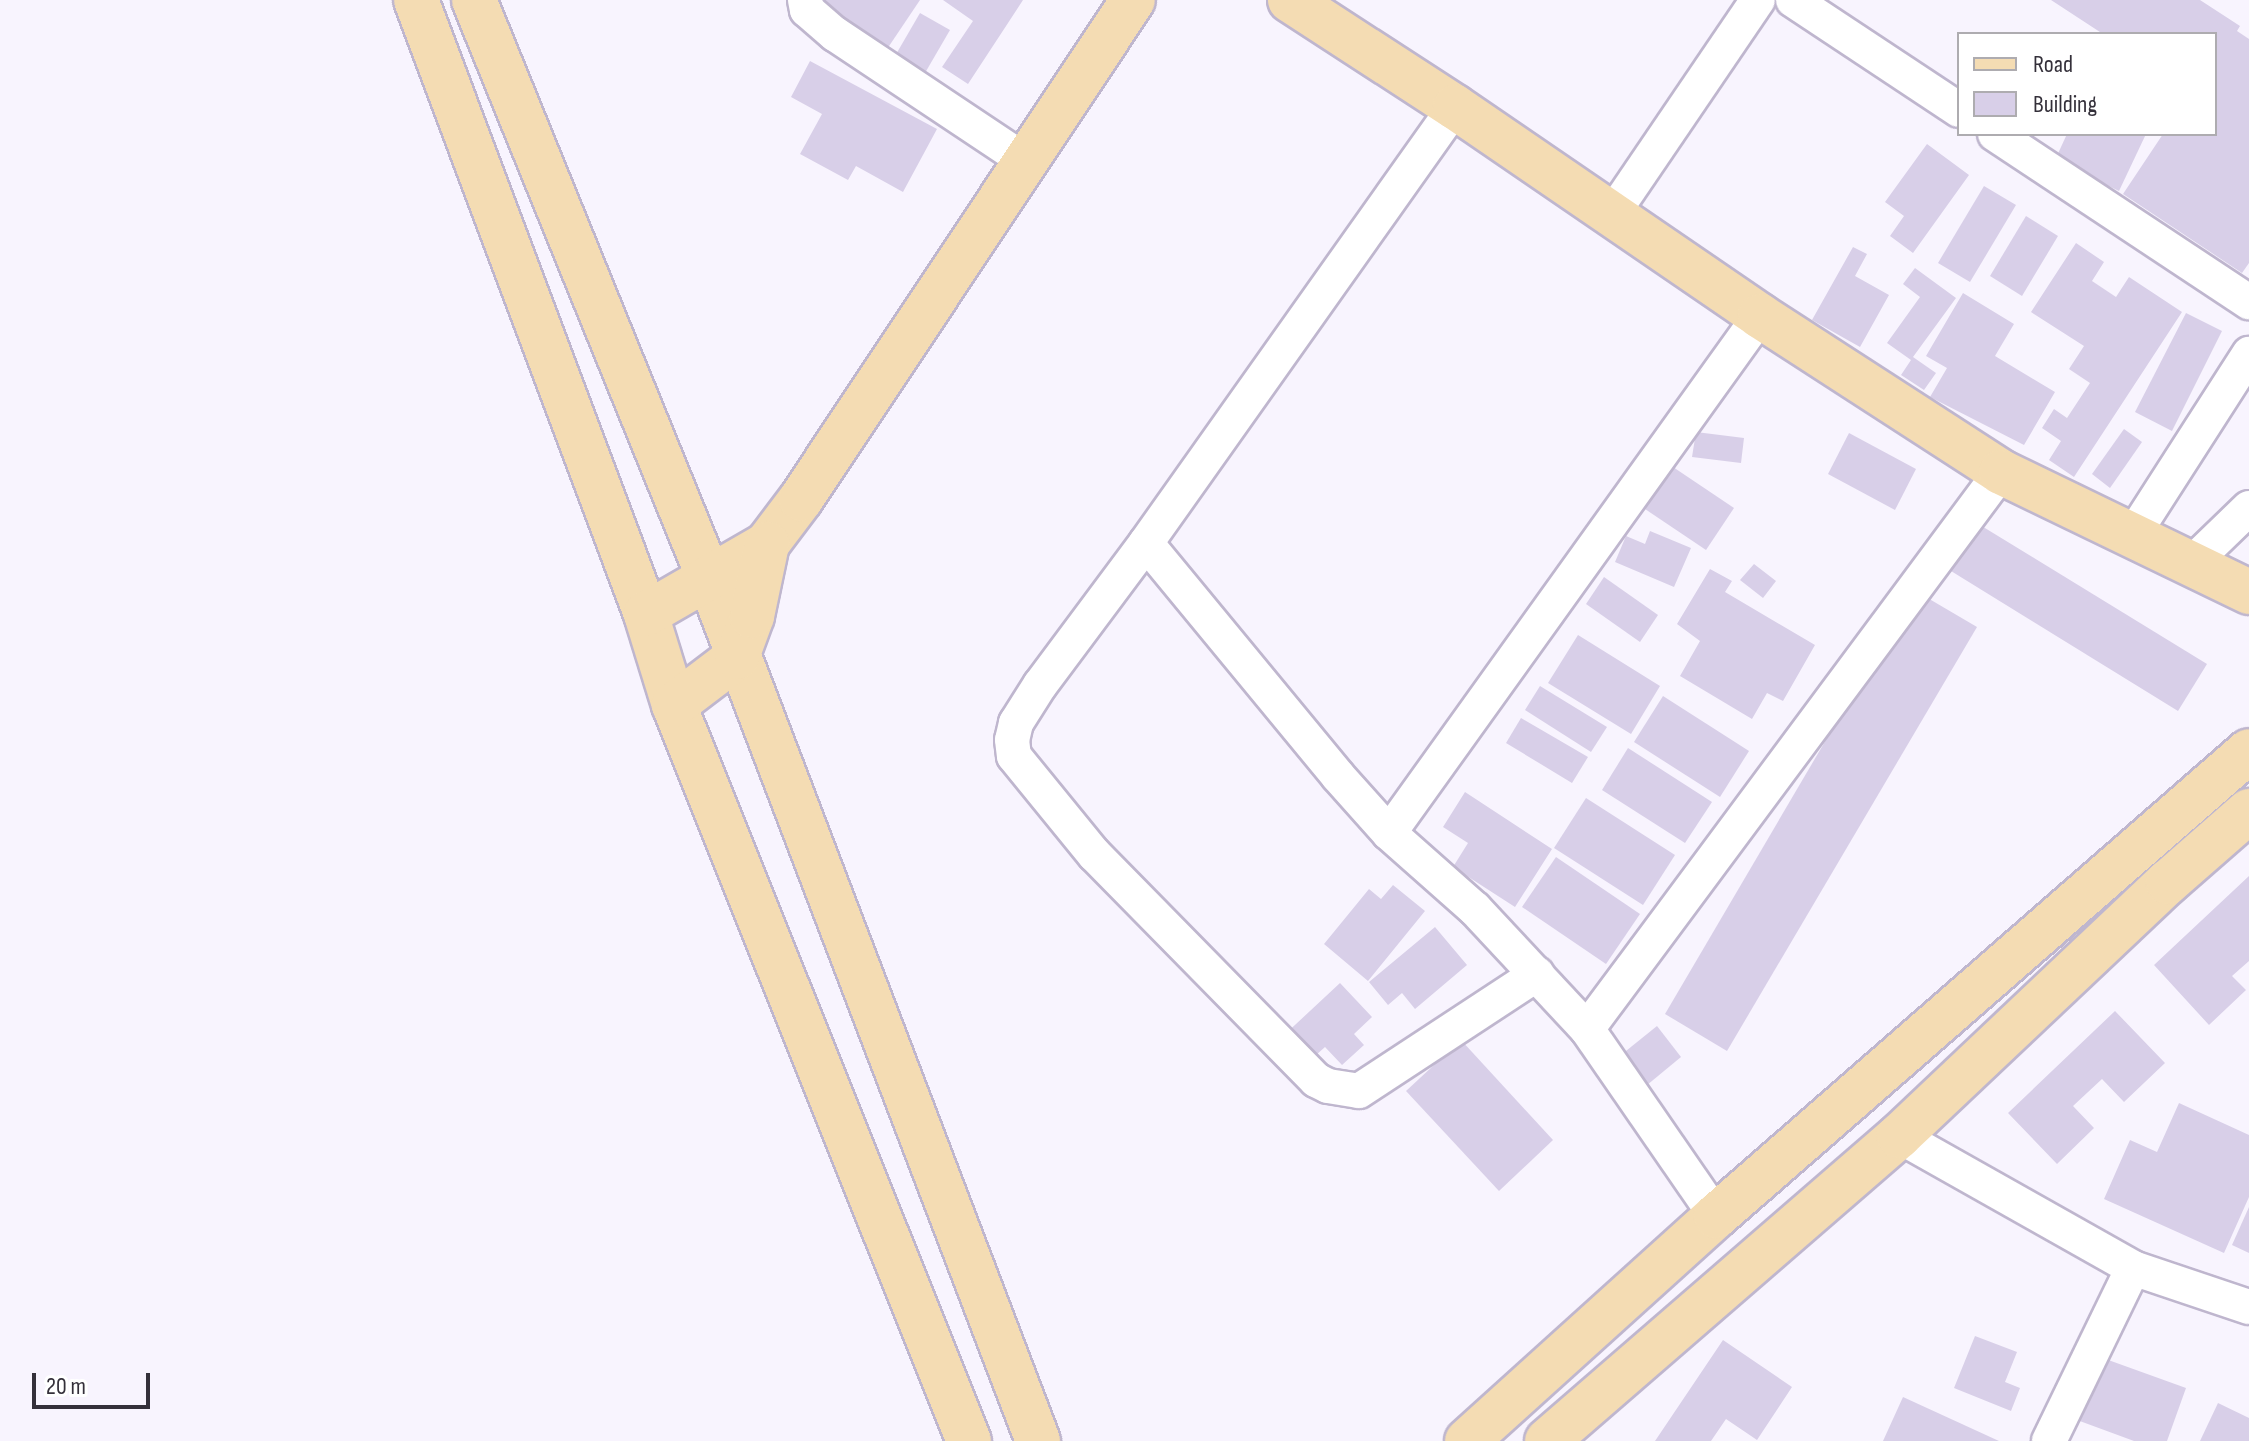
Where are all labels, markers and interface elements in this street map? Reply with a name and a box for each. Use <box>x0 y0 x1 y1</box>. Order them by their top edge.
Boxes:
legend <box>1957 32 2217 136</box>
text: Road <box>2033 50 2073 79</box>
text: Building <box>2033 90 2097 119</box>
scale bar <box>36 1357 154 1407</box>
text: 20 m <box>46 1372 86 1401</box>

